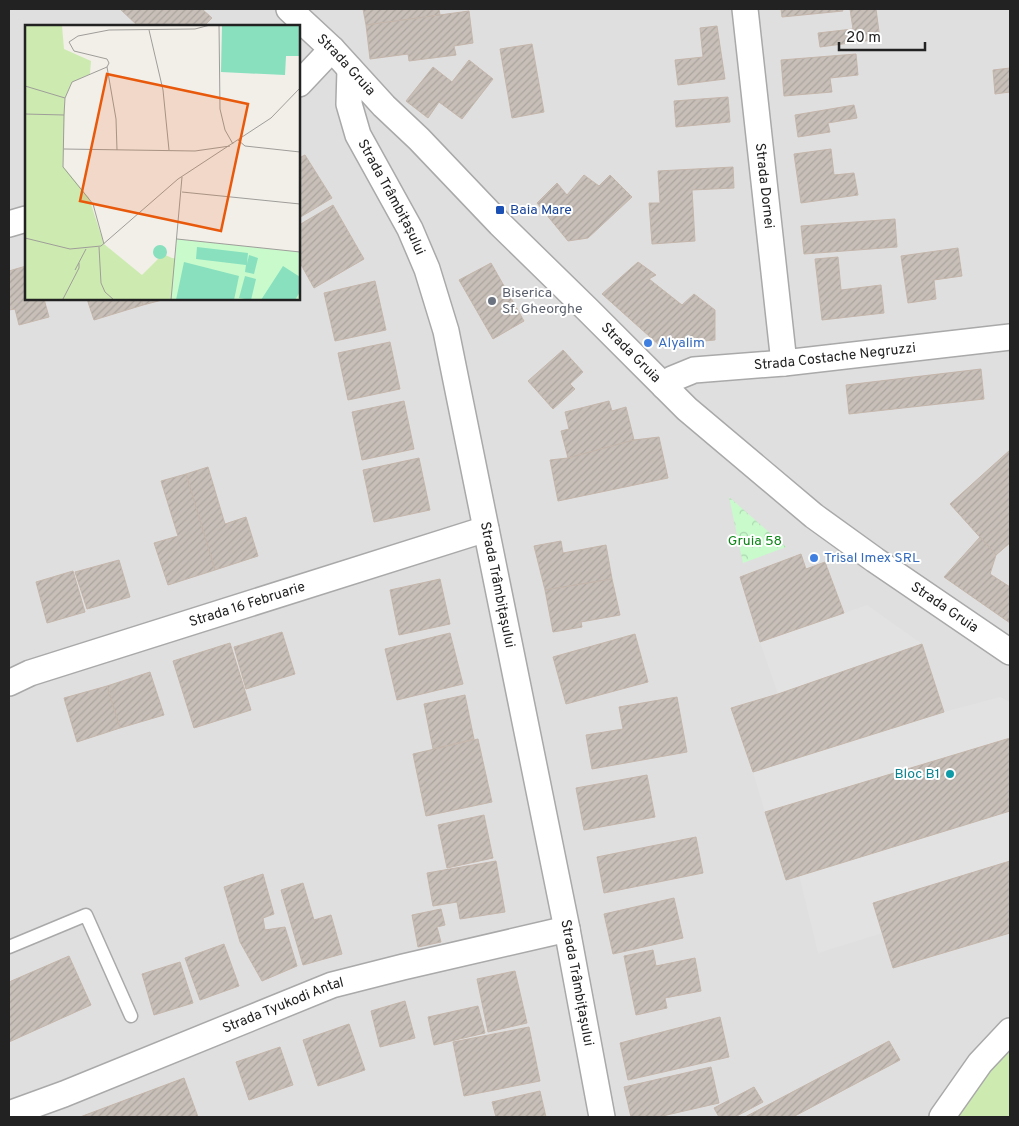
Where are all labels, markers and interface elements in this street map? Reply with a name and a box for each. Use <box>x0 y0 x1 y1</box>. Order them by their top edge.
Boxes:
scale bar <box>839 20 925 52</box>
inset map <box>25 25 300 300</box>
text: 20 m <box>846 29 881 48</box>
street label: Strada Gruia <box>313 31 379 99</box>
street label: Strada Trâmbițașului <box>354 137 429 258</box>
street label: Strada Dornei <box>751 142 778 230</box>
place label: Baia Mare <box>510 202 572 219</box>
marker: Baia Mare <box>494 204 506 216</box>
place label: Biserica Sf. Gheorghe <box>502 285 583 318</box>
marker: Biserica Sf. Gheorghe <box>486 295 498 307</box>
street label: Strada Gruia <box>597 319 664 386</box>
place label: Alyalim <box>658 335 705 352</box>
marker: Alyalim <box>642 337 654 349</box>
street label: Strada Costache Negruzzi <box>753 339 917 374</box>
street label: Strada Trâmbițașului <box>476 520 518 649</box>
park label: Gruia 58 <box>728 533 782 550</box>
place label: Trisal Imex SRL <box>824 550 920 567</box>
marker: Trisal Imex SRL <box>808 552 820 564</box>
street label: Strada 16 Februarie <box>187 578 307 631</box>
street label: Strada Gruia <box>908 578 982 636</box>
place label: Bloc B1 <box>894 766 940 783</box>
marker: Bloc B1 <box>944 768 956 780</box>
street label: Strada Trâmbițașului <box>557 918 597 1048</box>
street label: Strada Tyukodi Antal <box>220 974 346 1037</box>

